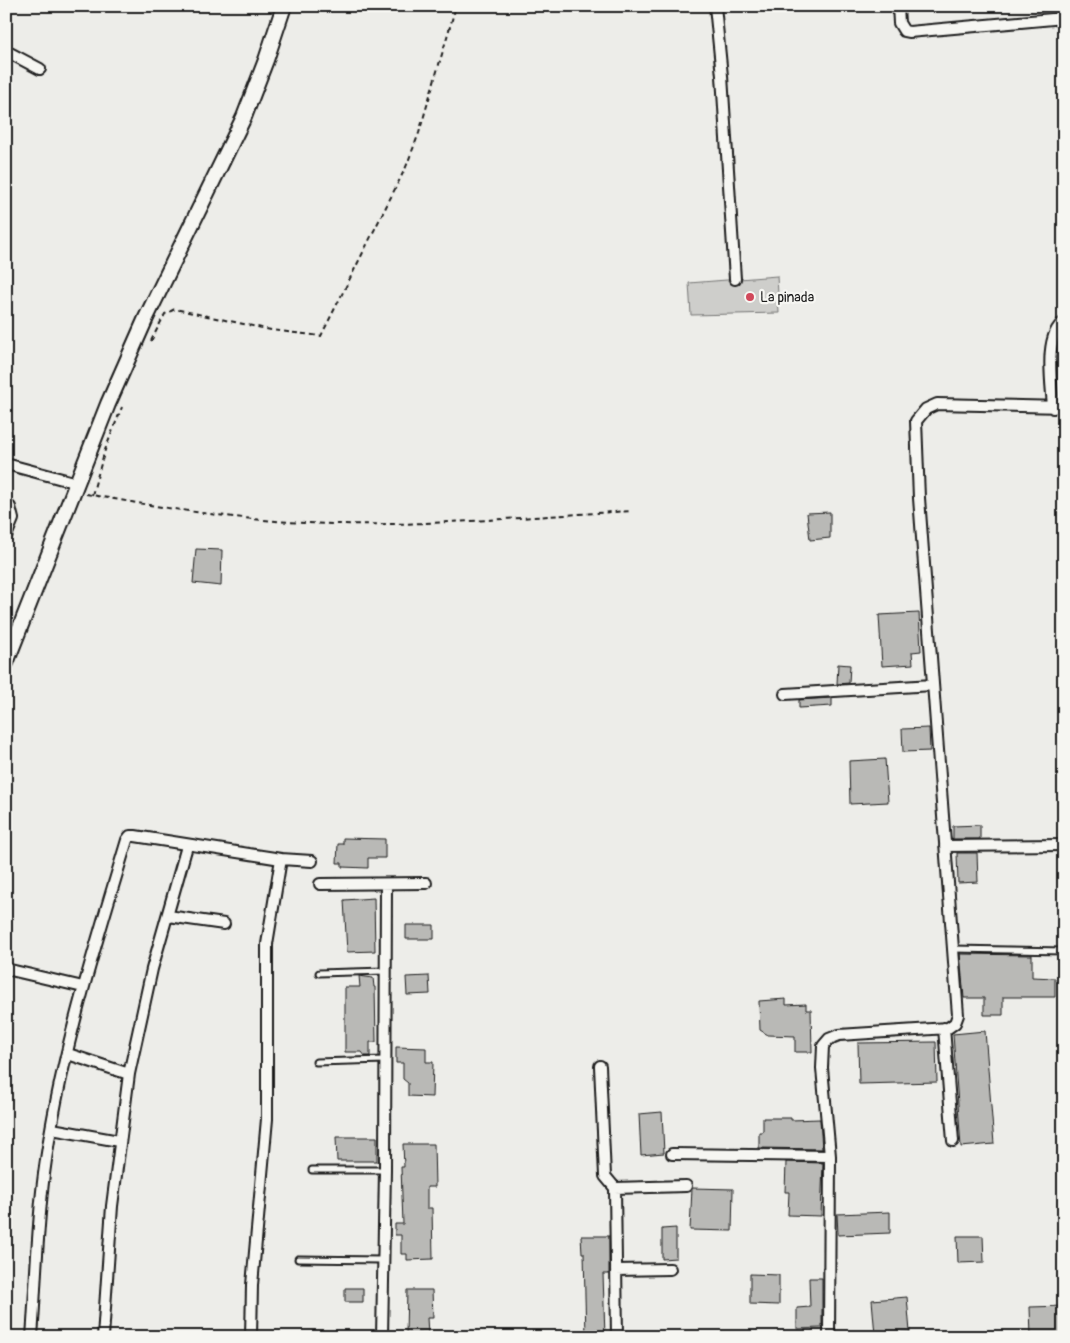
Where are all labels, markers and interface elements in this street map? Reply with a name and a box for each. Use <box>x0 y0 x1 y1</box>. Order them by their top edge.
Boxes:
place label: La pinada <box>760 289 814 306</box>
marker: La pinada <box>744 291 756 303</box>

